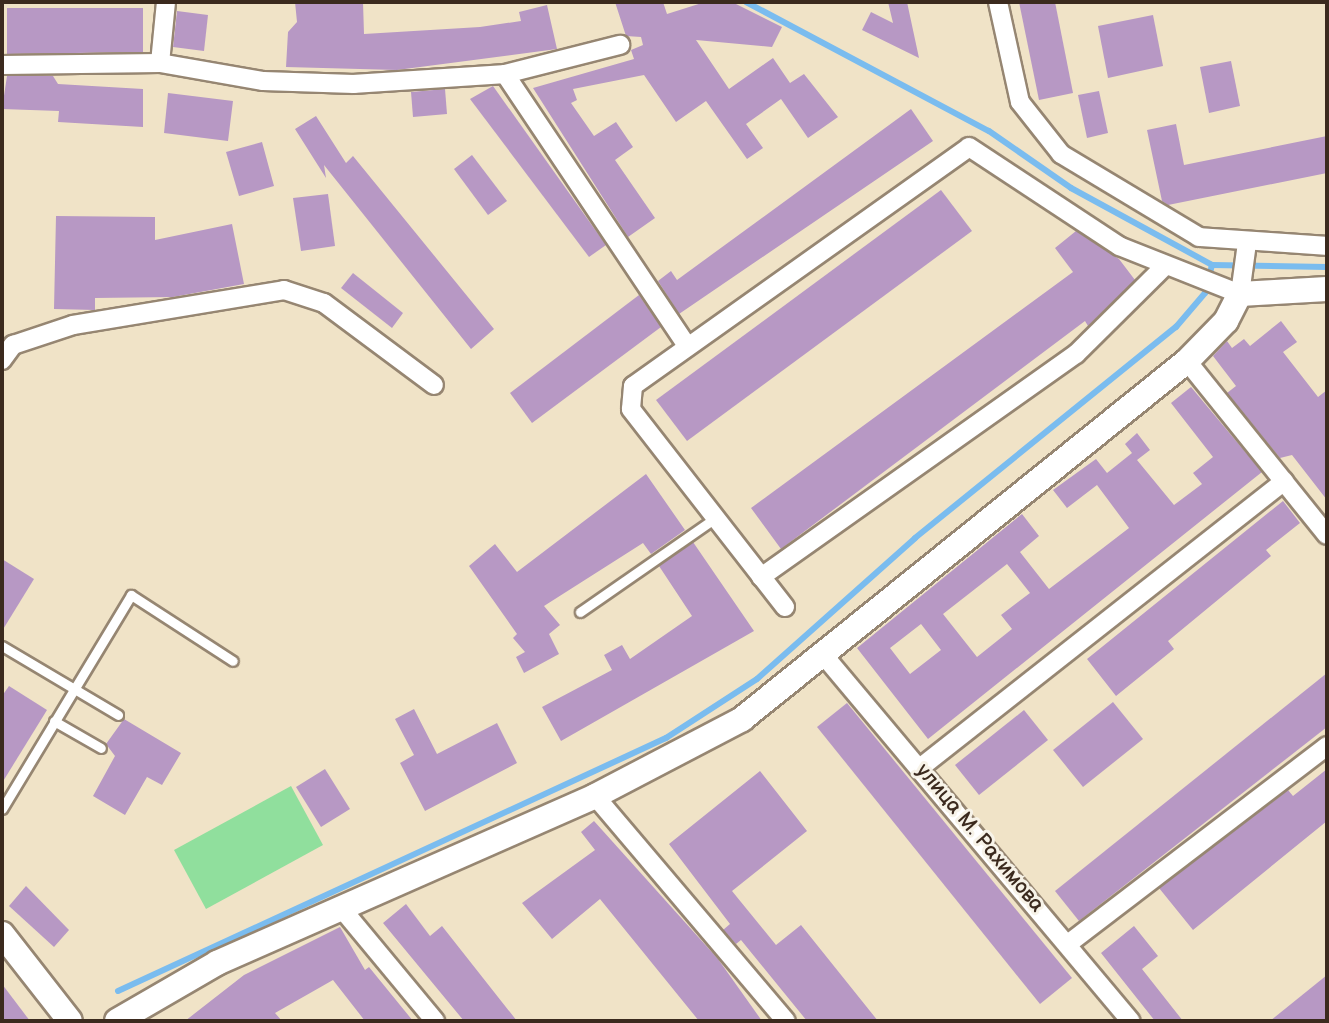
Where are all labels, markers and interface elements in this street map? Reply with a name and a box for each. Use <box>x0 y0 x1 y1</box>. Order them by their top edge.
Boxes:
street label: улица М. Рахимова <box>911 759 1049 917</box>

